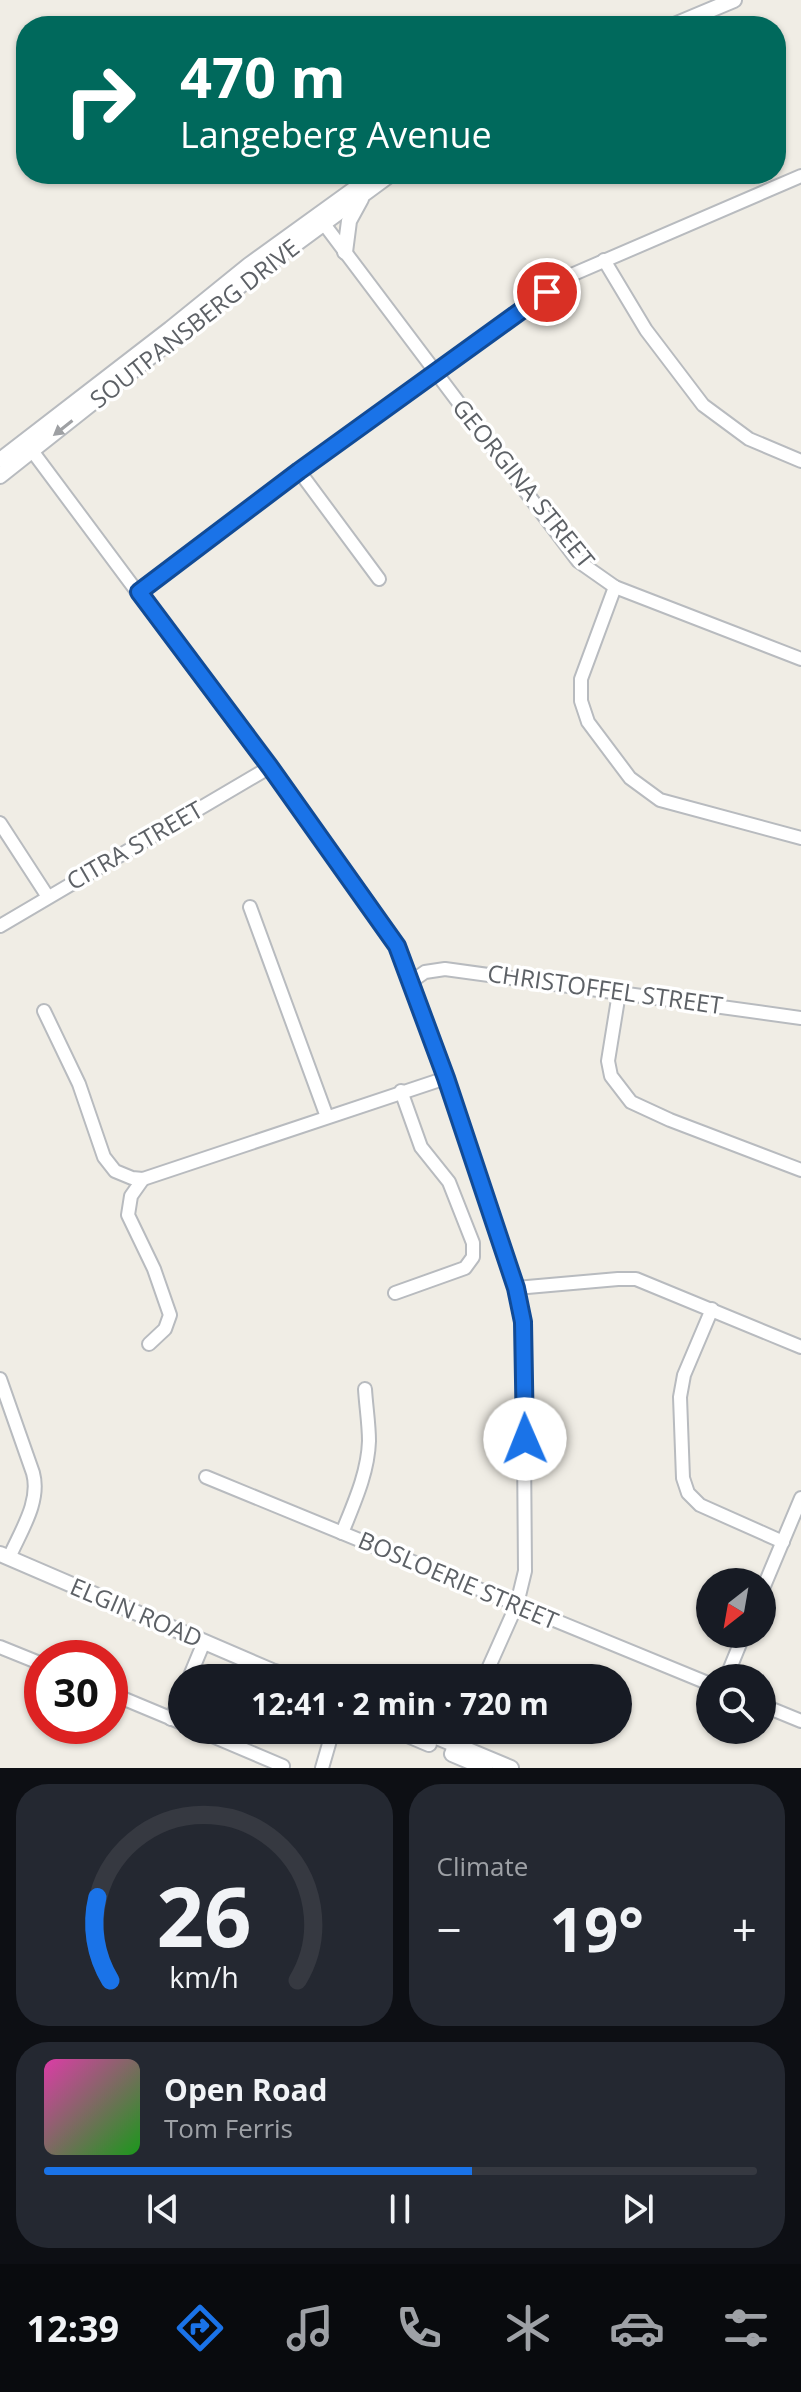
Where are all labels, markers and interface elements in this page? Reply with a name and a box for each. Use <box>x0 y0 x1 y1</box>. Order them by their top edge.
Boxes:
text: 470 m <box>180 38 346 114</box>
icon: right <box>48 48 152 152</box>
text: Langeberg Avenue <box>180 110 492 159</box>
street label: SOUTPANSBERG DRIVE <box>83 231 306 415</box>
pin <box>513 258 581 326</box>
icon: arrive <box>525 270 569 314</box>
street label: GEORGINA STREET <box>446 391 603 575</box>
one-way arrow <box>53 420 73 436</box>
street label: CITRA STREET <box>60 792 208 897</box>
street label: CHRISTOFFEL STREET <box>485 956 725 1021</box>
position arrow <box>483 1397 567 1481</box>
street label: BOSLOERIE STREET <box>354 1523 564 1637</box>
north arrow <box>696 1568 776 1648</box>
map controls <box>696 1568 776 1744</box>
street label: ELGIN ROAD <box>66 1569 208 1654</box>
speed limit sign: 30 <box>24 1640 128 1744</box>
button: search <box>696 1664 776 1744</box>
text: 12:41 · 2 min · 720 m <box>251 1683 549 1724</box>
text: Climate <box>437 1848 528 1884</box>
text: 26 <box>157 1858 252 1971</box>
text: 19° <box>550 1888 644 1970</box>
text: − <box>437 1899 462 1959</box>
text: + <box>732 1899 757 1959</box>
text: km/h <box>170 1957 239 1996</box>
text: Open Road <box>164 2069 328 2110</box>
text: Tom Ferris <box>164 2110 293 2146</box>
icon: previous <box>141 2187 185 2231</box>
icon: pause <box>378 2187 422 2231</box>
icon: next <box>616 2187 660 2231</box>
icon: directions <box>172 2300 228 2356</box>
icon: music <box>282 2300 338 2356</box>
icon: phone <box>391 2300 447 2356</box>
icon: climate <box>500 2300 556 2356</box>
icon: car <box>609 2300 665 2356</box>
icon: filters <box>718 2300 774 2356</box>
text: 12:39 <box>27 2304 119 2353</box>

